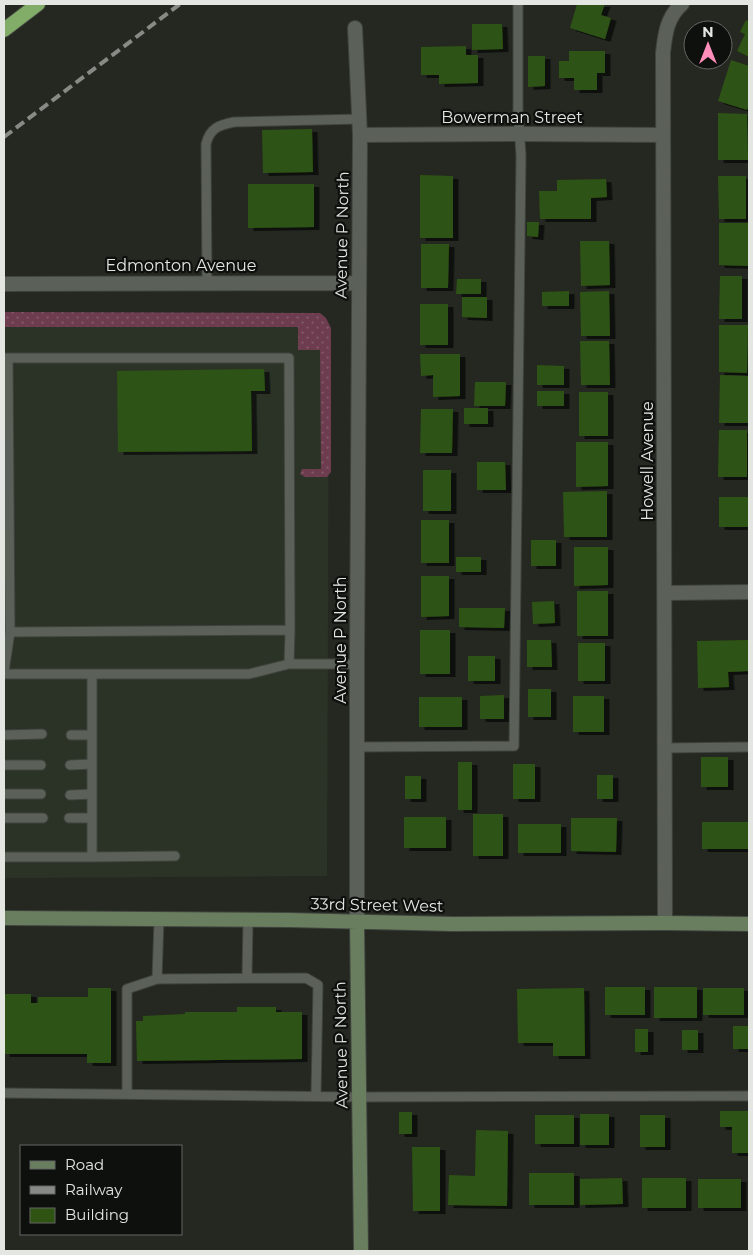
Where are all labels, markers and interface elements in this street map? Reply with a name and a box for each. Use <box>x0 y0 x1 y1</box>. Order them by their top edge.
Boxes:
north arrow <box>683 20 733 70</box>
text: N <box>702 23 714 41</box>
street label: Bowerman Street <box>441 108 583 127</box>
street label: Avenue P North <box>331 171 353 299</box>
street label: Edmonton Avenue <box>106 256 256 275</box>
street label: Howell Avenue <box>638 401 657 521</box>
street label: Avenue P North <box>331 576 350 704</box>
street label: 33rd Street West <box>311 894 444 916</box>
street label: Avenue P North <box>330 981 352 1109</box>
legend <box>20 1145 182 1235</box>
text: Road <box>65 1155 104 1174</box>
text: Railway <box>65 1180 123 1199</box>
text: Building <box>65 1205 129 1224</box>

